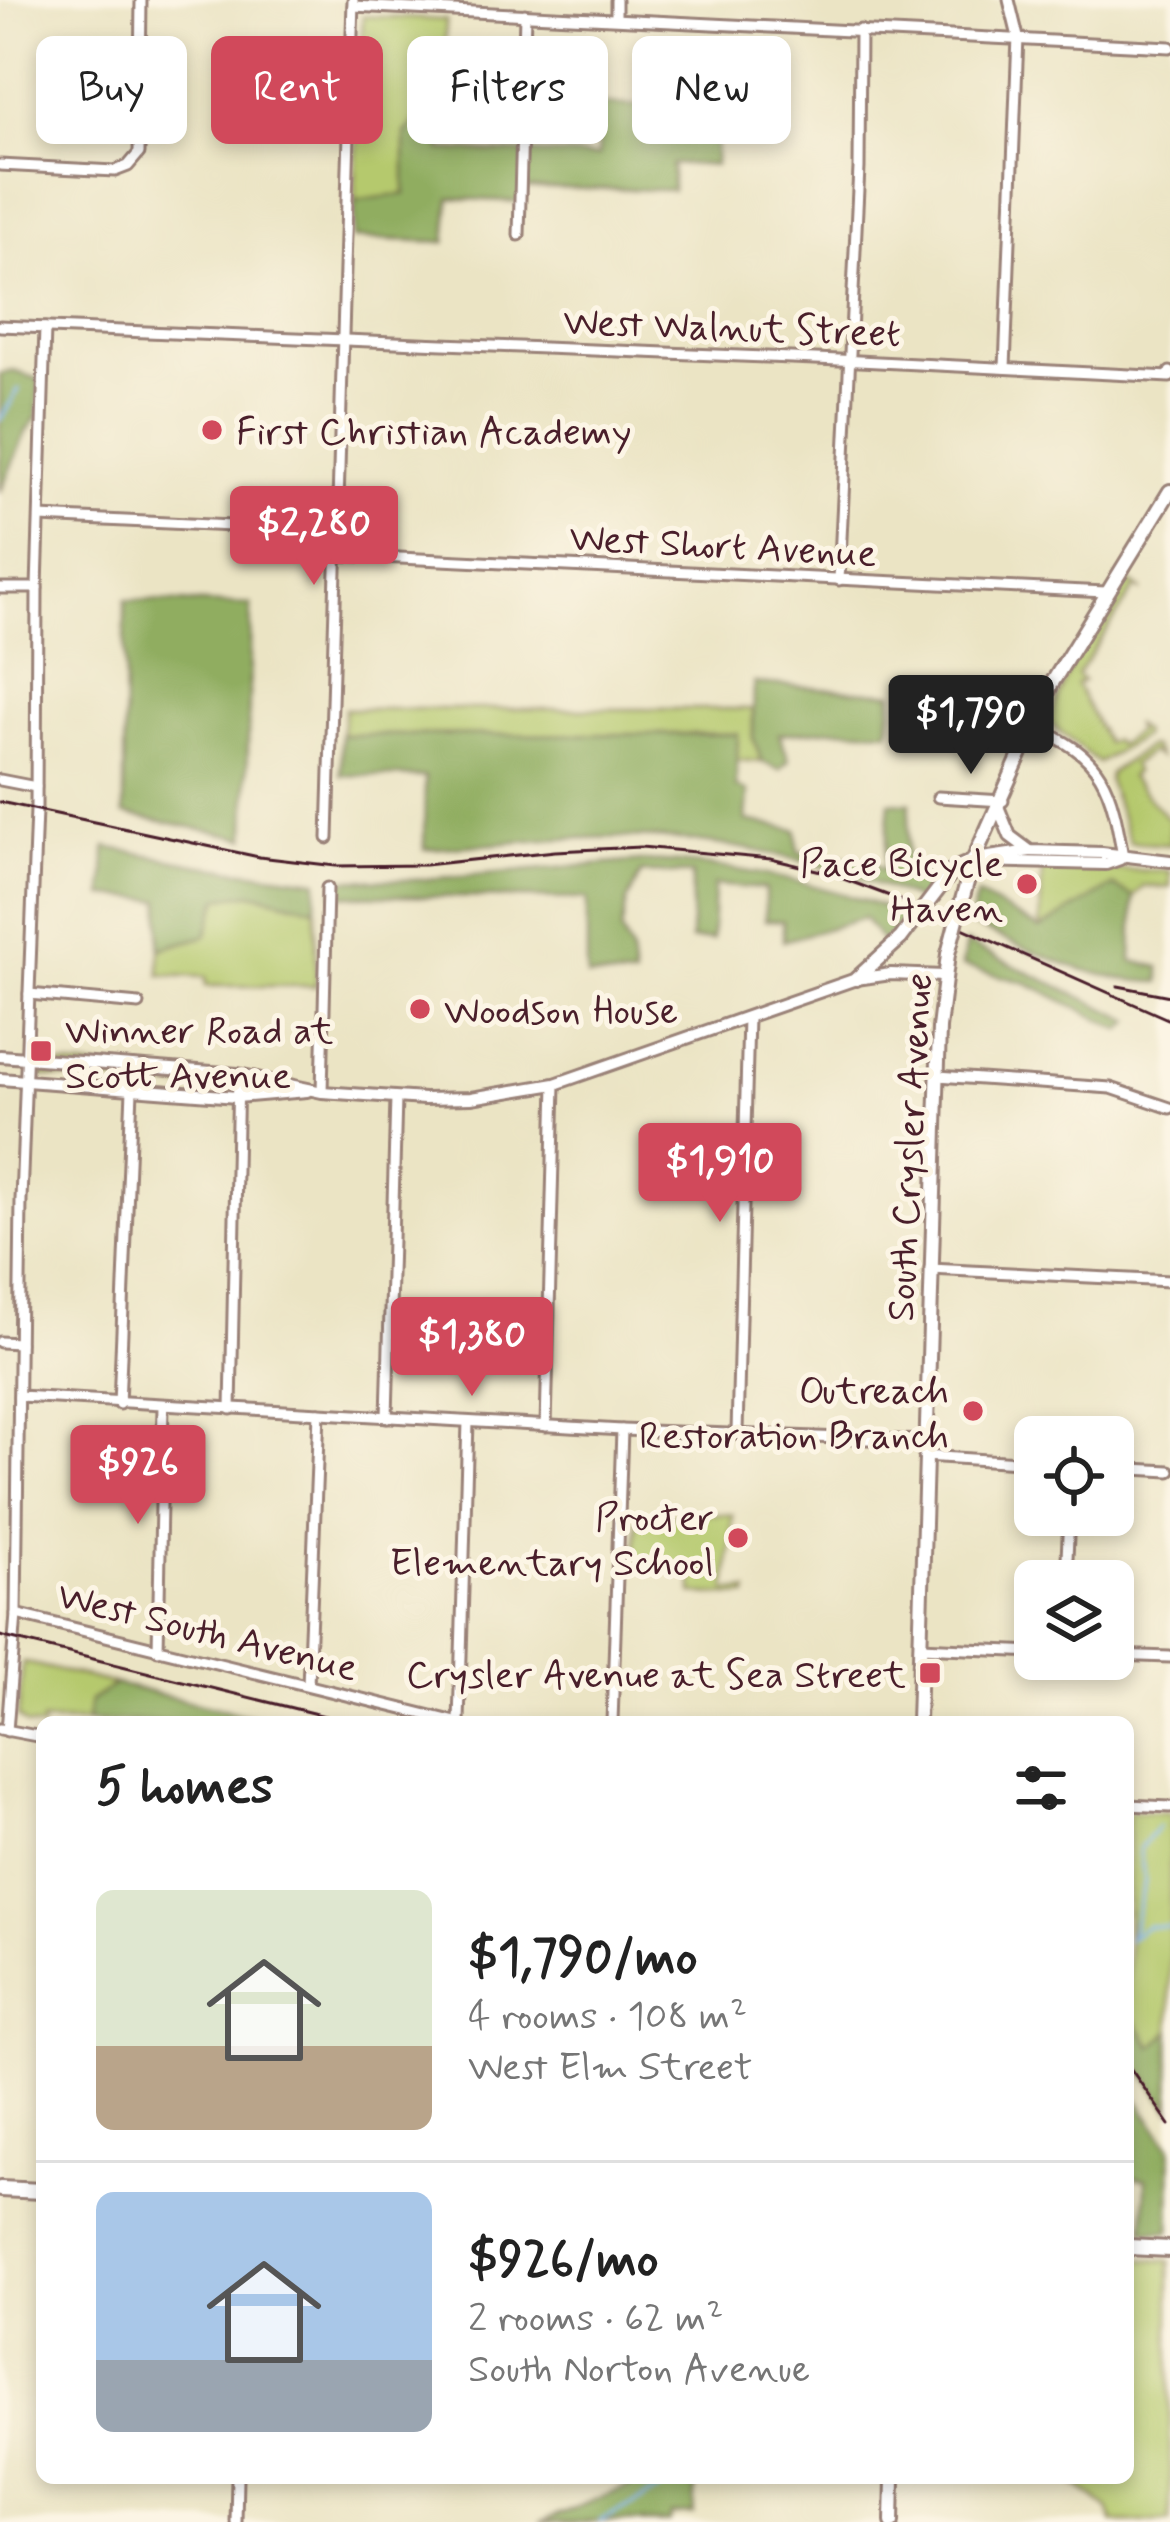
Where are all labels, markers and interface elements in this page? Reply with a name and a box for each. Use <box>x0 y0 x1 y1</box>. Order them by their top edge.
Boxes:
chip: Buy <box>36 36 187 144</box>
chip: Rent <box>211 36 383 144</box>
chip: Filters <box>407 36 608 144</box>
chip: New <box>632 36 791 144</box>
street label: West Walnut Street <box>562 298 902 361</box>
place label: First Christian Academy <box>236 408 632 459</box>
marker: First Christian Academy <box>199 417 225 443</box>
pin: $2,280 <box>216 486 412 588</box>
text: $2,280 <box>257 499 371 550</box>
street label: West Short Avenue <box>568 514 878 581</box>
pin: $1,790 <box>873 675 1069 777</box>
text: $1,790 <box>916 688 1026 739</box>
place label: Pace Bicycle Haven <box>800 840 1003 936</box>
marker: Pace Bicycle Haven <box>1014 871 1040 897</box>
street label: South Crysler Avenue <box>877 972 946 1323</box>
place label: Woodson House <box>444 987 678 1038</box>
marker: Woodson House <box>407 996 433 1022</box>
place label: Winner Road at Scott Avenue <box>65 1007 334 1103</box>
marker: Winner Road at Scott Avenue <box>28 1038 54 1064</box>
pin: $1,910 <box>622 1123 818 1225</box>
text: $1,910 <box>665 1136 775 1187</box>
pin: $1,380 <box>374 1297 570 1399</box>
text: $1,380 <box>418 1310 526 1361</box>
place label: Outreach Restoration Branch <box>639 1367 949 1463</box>
marker: Outreach Restoration Branch <box>960 1398 986 1424</box>
map controls <box>1014 1416 1134 1680</box>
button: locate <box>1014 1416 1134 1536</box>
pin: $926 <box>67 1425 209 1527</box>
text: $926 <box>97 1438 179 1489</box>
place label: Procter Elementary School <box>390 1494 714 1590</box>
marker: Procter Elementary School <box>725 1525 751 1551</box>
button: layers <box>1014 1560 1134 1680</box>
street label: West South Avenue <box>52 1571 363 1695</box>
place label: Crysler Avenue at Sea Street <box>406 1651 906 1702</box>
marker: Crysler Avenue at Sea Street <box>917 1660 943 1686</box>
text: 5 homes <box>96 1755 274 1821</box>
icon: filters <box>1008 1755 1074 1821</box>
text: $1,790/mo <box>468 1926 697 1992</box>
icon: home <box>192 1938 336 2082</box>
text: 4 rooms · 108 m² <box>468 1992 747 2043</box>
text: West Elm Street <box>468 2043 752 2094</box>
text: $926/mo <box>468 2228 659 2294</box>
icon: home <box>192 2240 336 2384</box>
text: 2 rooms · 62 m² <box>468 2294 723 2345</box>
text: South Norton Avenue <box>468 2345 810 2396</box>

